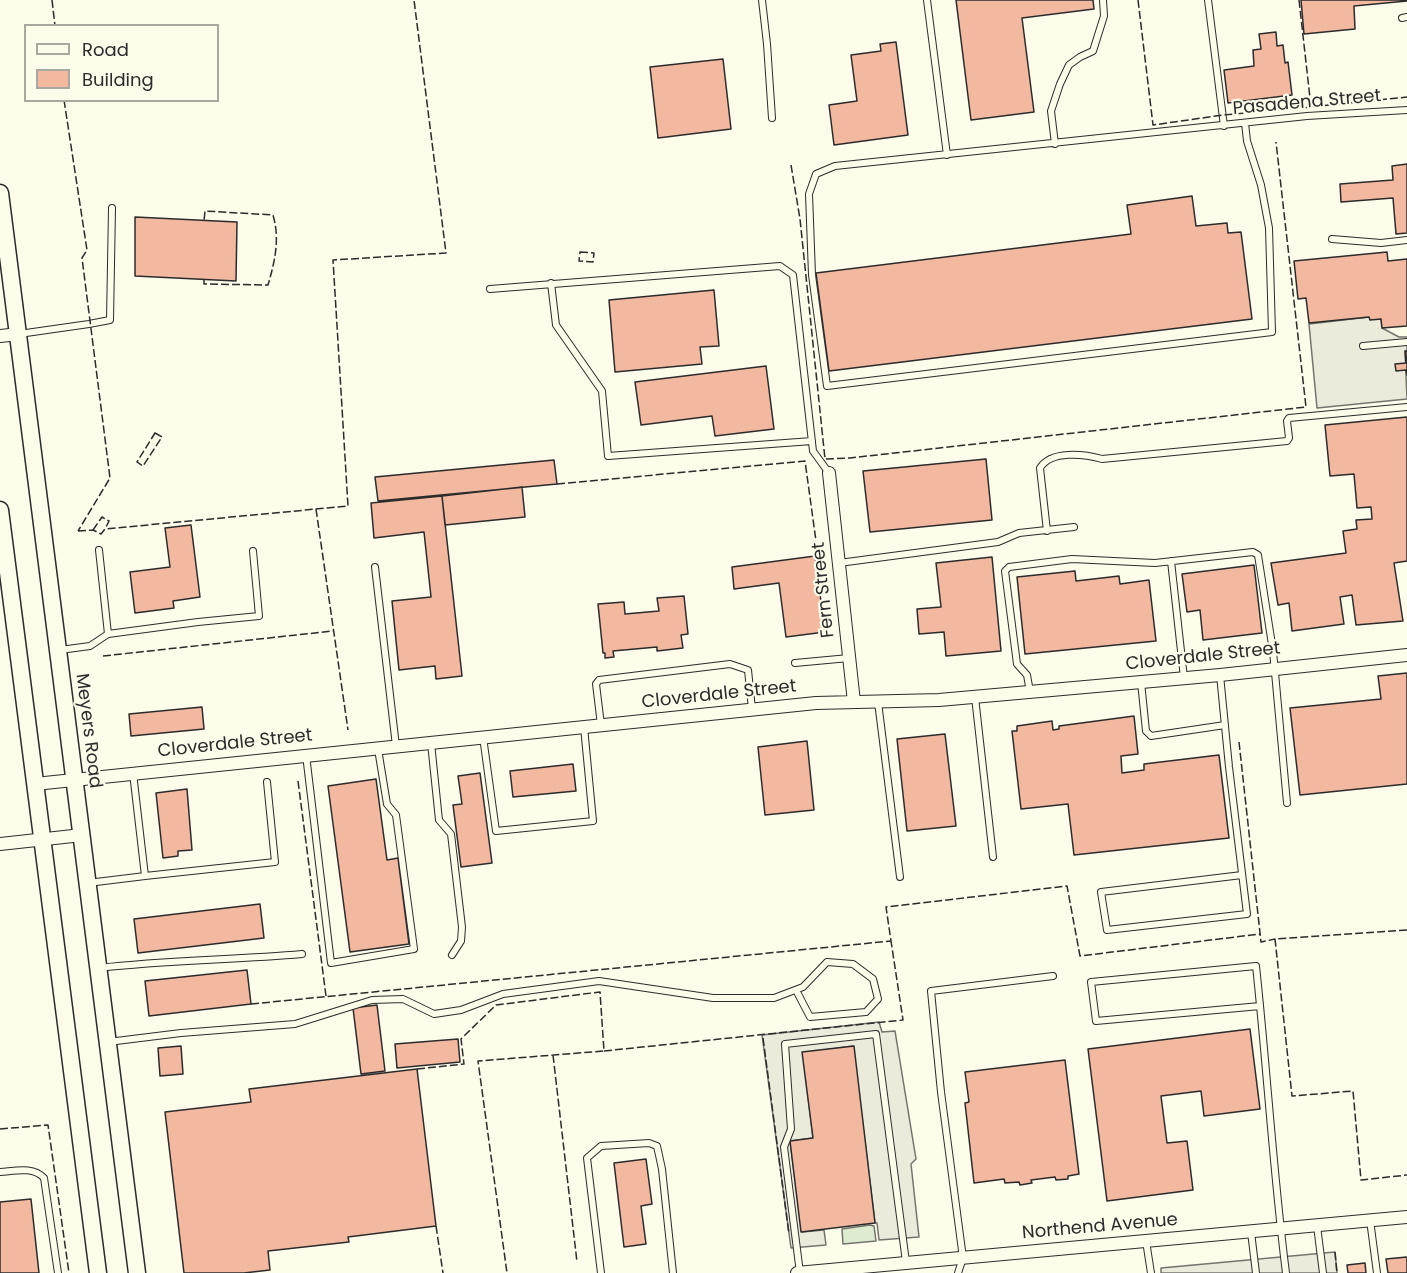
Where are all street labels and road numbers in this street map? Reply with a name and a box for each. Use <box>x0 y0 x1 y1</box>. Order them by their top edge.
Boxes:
street label: Pasadena Street <box>1232 86 1382 120</box>
street label: Fern Street <box>808 541 840 639</box>
street label: Cloverdale Street <box>1125 638 1281 676</box>
street label: Meyers Road <box>70 672 106 790</box>
street label: Cloverdale Street <box>641 676 797 714</box>
street label: Cloverdale Street <box>157 725 313 763</box>
street label: Northend Avenue <box>1021 1209 1179 1245</box>

